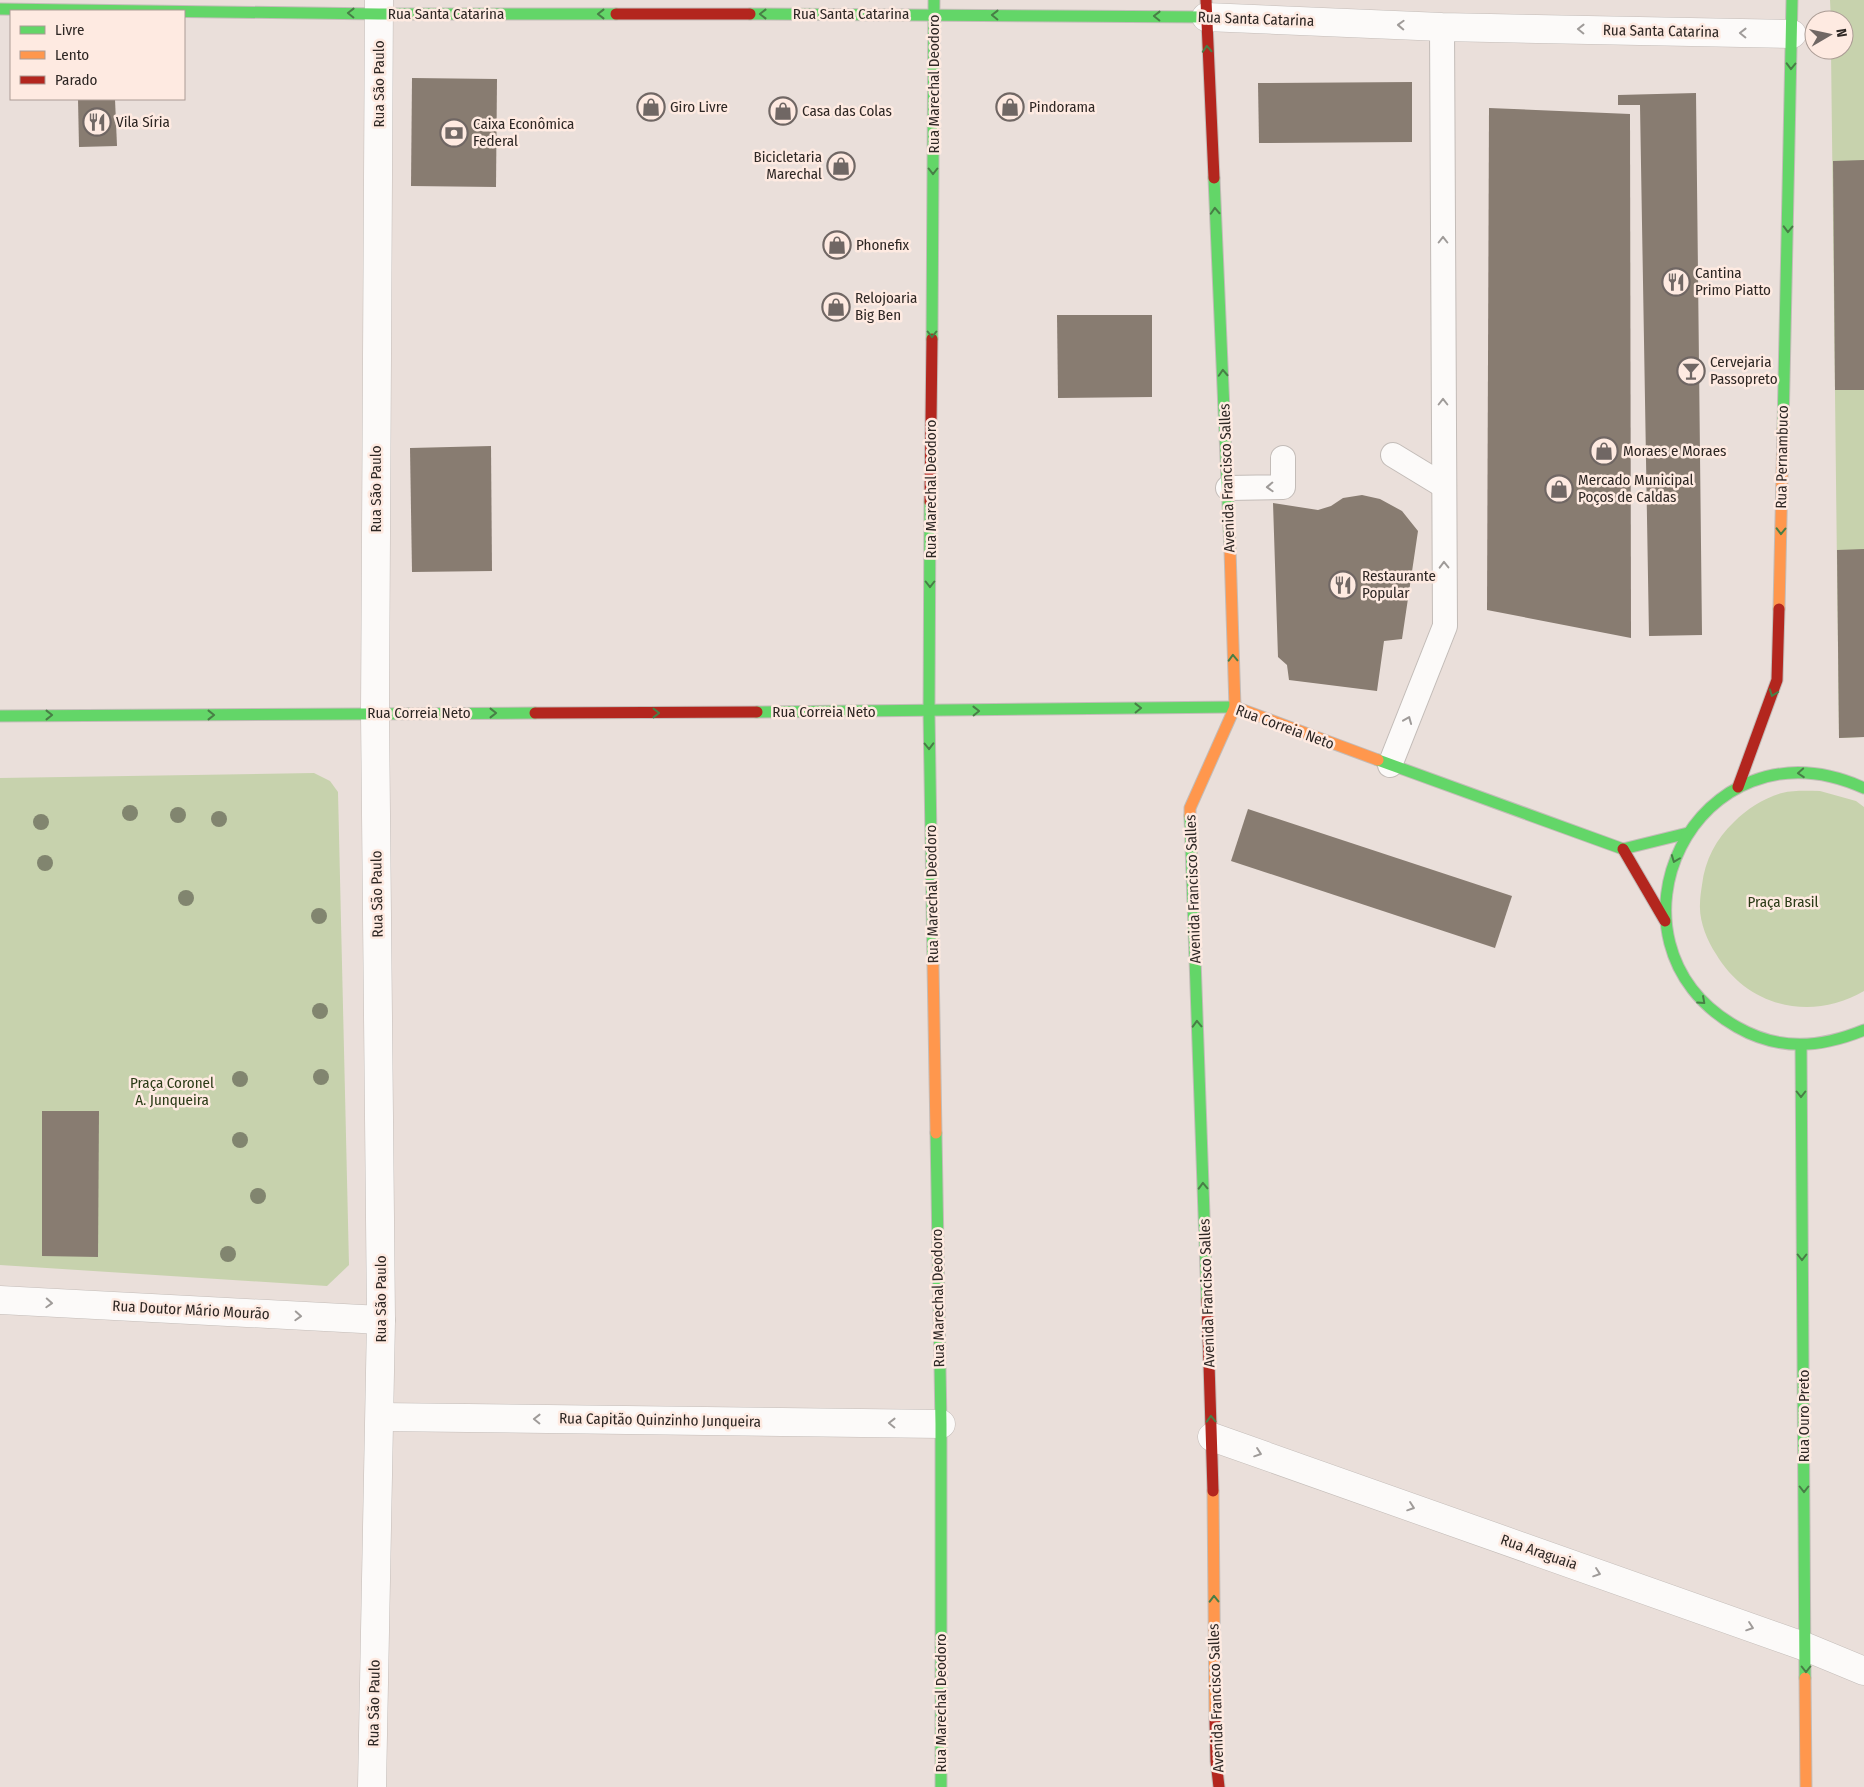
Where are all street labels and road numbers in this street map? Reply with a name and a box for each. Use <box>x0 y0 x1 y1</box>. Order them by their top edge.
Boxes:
street label: Rua Santa Catarina <box>388 5 504 23</box>
street label: Rua Santa Catarina <box>793 5 909 23</box>
street label: Rua Santa Catarina <box>1197 8 1315 30</box>
street label: Rua Marechal Deodoro <box>925 14 943 153</box>
street label: Rua Santa Catarina <box>1603 21 1719 41</box>
street label: Rua São Paulo <box>370 40 388 128</box>
street label: Avenida Francisco Salles <box>1215 403 1239 553</box>
street label: Rua Pernambuco <box>1772 405 1792 509</box>
street label: Rua Marechal Deodoro <box>922 419 940 558</box>
street label: Rua São Paulo <box>367 445 385 533</box>
street label: Rua Correia Neto <box>1233 701 1337 753</box>
street label: Rua Correia Neto <box>772 703 876 721</box>
street label: Rua Correia Neto <box>367 704 471 722</box>
street label: Avenida Francisco Salles <box>1181 814 1205 964</box>
street label: Rua Marechal Deodoro <box>922 824 942 964</box>
street label: Rua São Paulo <box>367 850 387 938</box>
street label: Avenida Francisco Salles <box>1195 1218 1219 1368</box>
street label: Rua Marechal Deodoro <box>928 1228 948 1368</box>
street label: Rua São Paulo <box>372 1255 390 1343</box>
street label: Rua Doutor Mário Mourão <box>112 1297 270 1323</box>
street label: Rua Ouro Preto <box>1795 1370 1813 1462</box>
street label: Rua Capitão Quinzinho Junqueira <box>559 1409 761 1431</box>
street label: Rua Araguaia <box>1498 1530 1580 1574</box>
street label: Avenida Francisco Salles <box>1204 1623 1228 1773</box>
street label: Rua Marechal Deodoro <box>932 1633 950 1772</box>
street label: Rua São Paulo <box>364 1659 384 1747</box>

